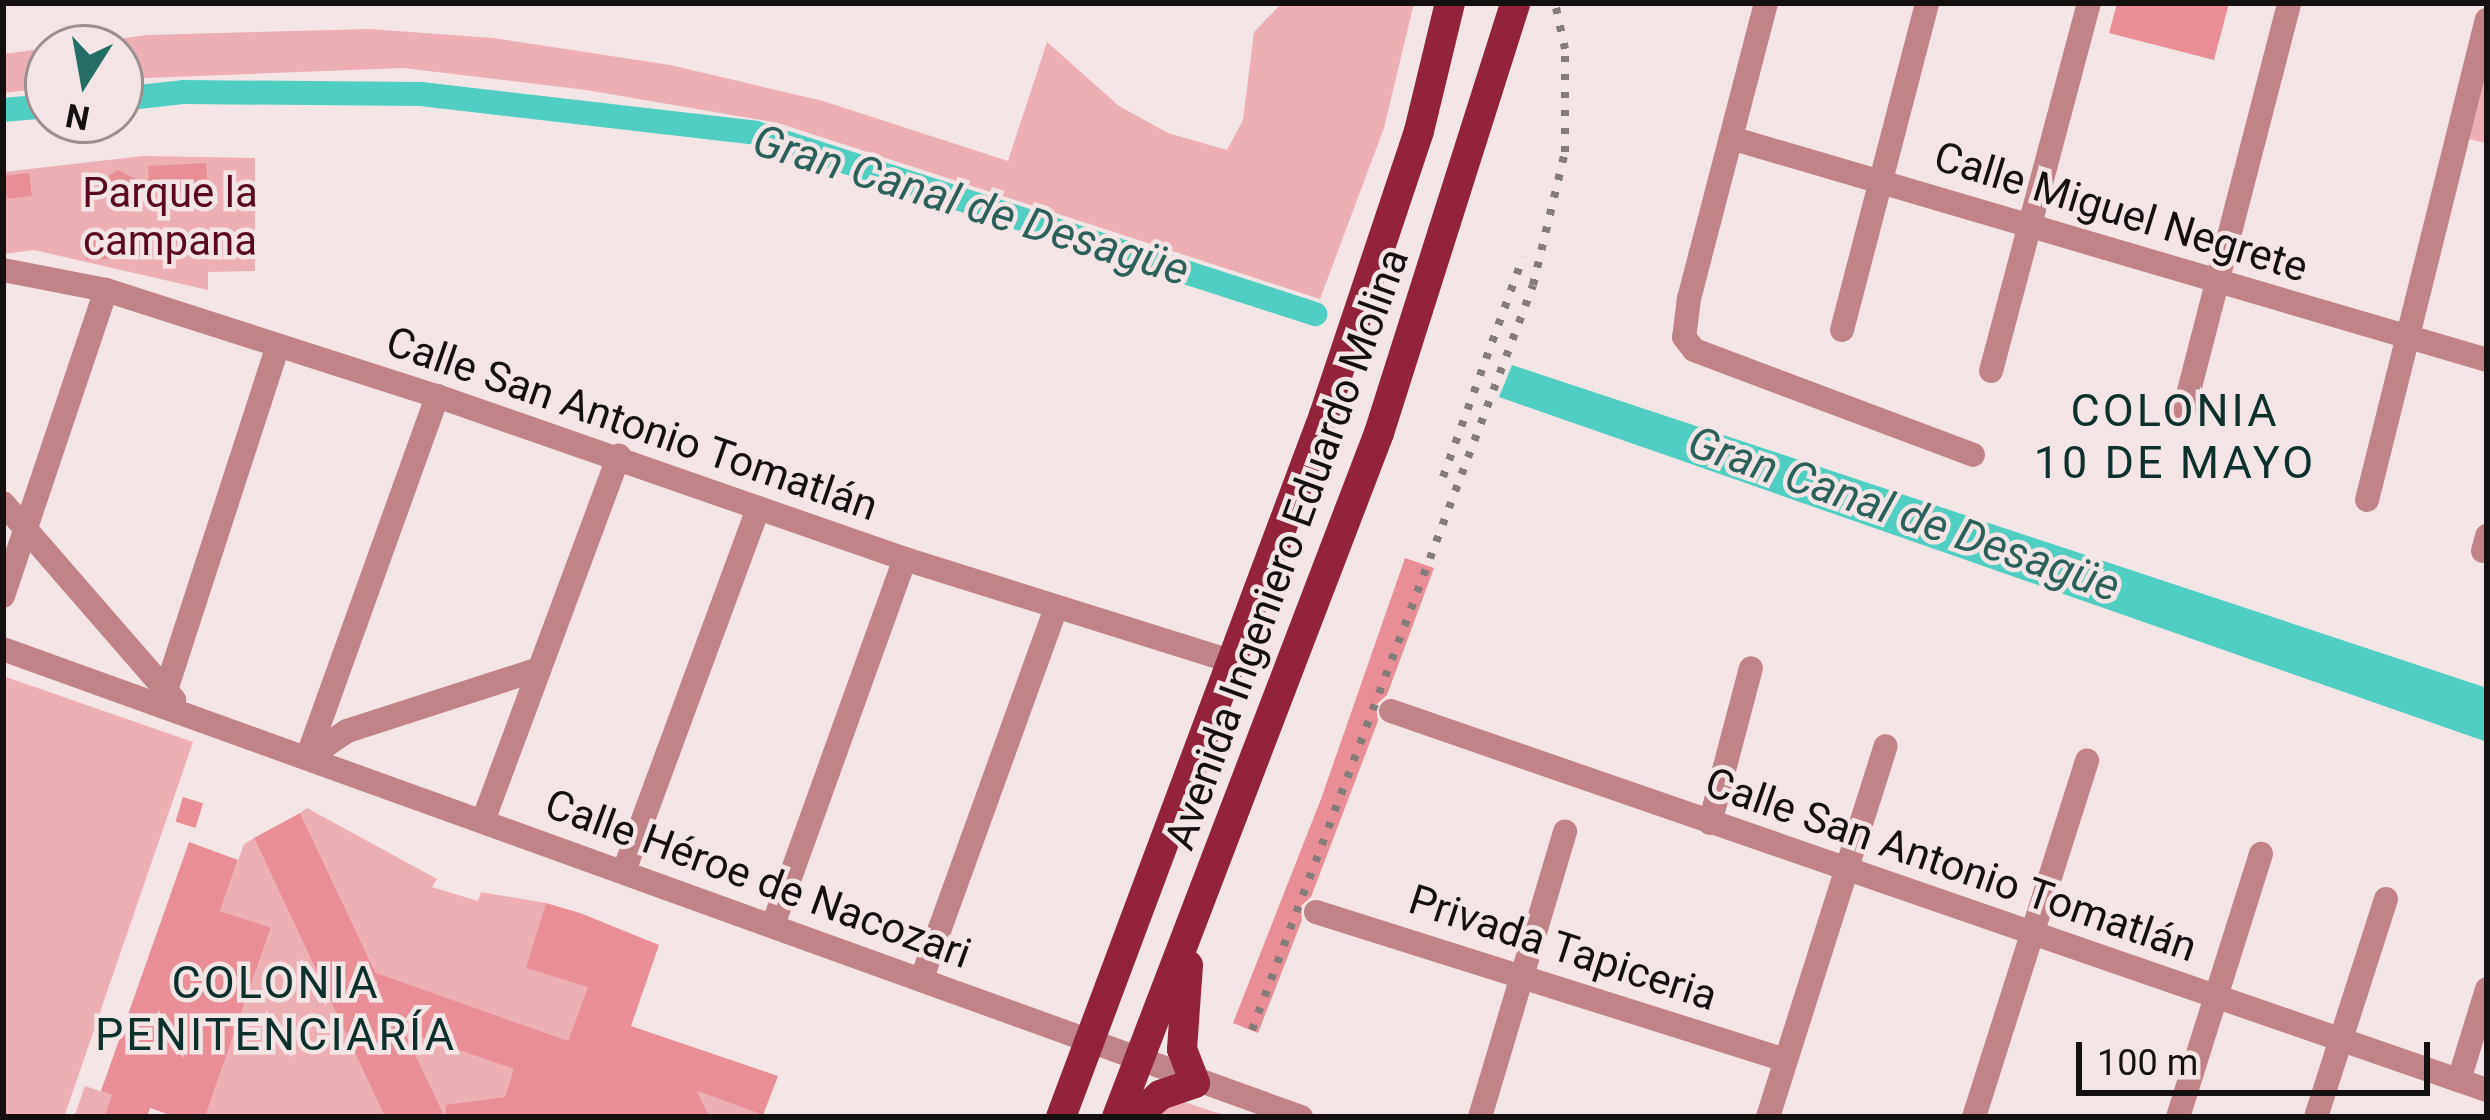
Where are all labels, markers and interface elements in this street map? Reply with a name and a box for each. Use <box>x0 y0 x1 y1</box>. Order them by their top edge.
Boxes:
north arrow <box>24 24 144 144</box>
text: N <box>62 96 93 138</box>
water label: Gran Canal de Desagüe <box>747 113 1195 297</box>
street label: Calle Miguel Negrete <box>1928 131 2314 293</box>
park label: Parque la campana <box>82 168 258 266</box>
street label: Avenida Ingeniero Eduardo Molina <box>1155 242 1419 856</box>
street label: Calle San Antonio Tomatlán <box>379 316 885 532</box>
district label: COLONIA 10 DE MAYO <box>2034 384 2316 490</box>
water label: Gran Canal de Desagüe <box>1681 415 2127 613</box>
street label: Calle San Antonio Tomatlán <box>1698 757 2204 973</box>
street label: Calle Héroe de Nacozari <box>538 779 978 979</box>
street label: Privada Tapiceria <box>1402 874 1724 1022</box>
district label: COLONIA PENITENCIARÍA <box>95 956 457 1062</box>
scale bar <box>2082 1018 2436 1092</box>
text: 100 m <box>2097 1042 2198 1084</box>

